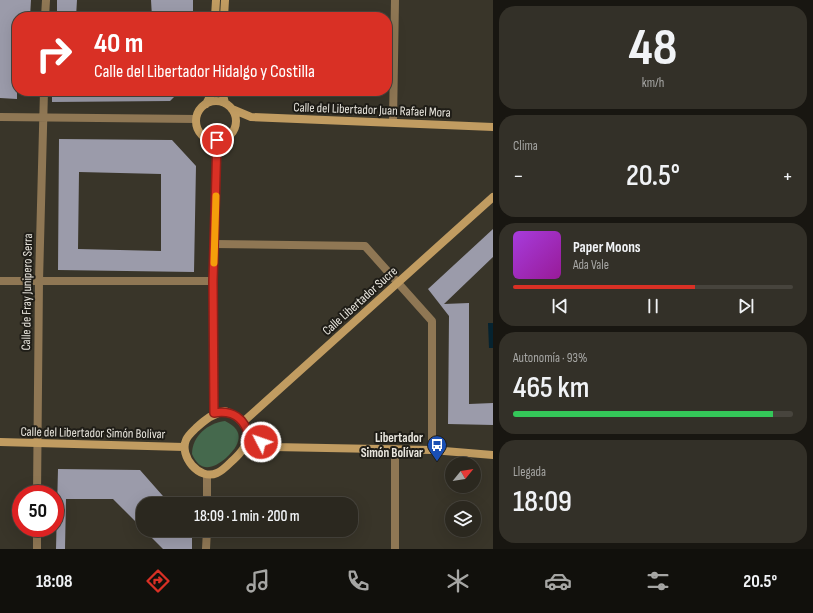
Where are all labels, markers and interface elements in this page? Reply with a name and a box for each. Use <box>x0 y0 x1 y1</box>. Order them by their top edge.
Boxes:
text: 48 <box>629 17 677 80</box>
text: 40 m <box>94 27 143 60</box>
icon: right <box>28 28 80 80</box>
text: Calle del Libertador Hidalgo y Costilla <box>94 61 315 82</box>
text: km/h <box>642 75 664 91</box>
street label: Calle del Libertador Juan Rafael Mora <box>293 99 451 121</box>
pin <box>200 123 234 157</box>
icon: arrive <box>206 129 228 151</box>
text: Clima <box>513 138 538 154</box>
text: 20.5° <box>626 158 680 194</box>
text: − <box>513 163 524 190</box>
text: + <box>782 163 793 190</box>
street label: Calle de Fray Junipero Serra <box>18 233 36 351</box>
text: Paper Moons <box>573 238 641 257</box>
text: Ada Vale <box>573 257 609 273</box>
street label: Calle Libertador Sucre <box>319 263 401 339</box>
icon: previous <box>549 295 571 317</box>
icon: pause <box>642 295 664 317</box>
icon: next <box>735 295 757 317</box>
text: Autonomía · 93% <box>513 350 587 366</box>
text: 465 km <box>513 370 589 406</box>
position arrow <box>240 421 282 463</box>
street label: Calle del Libertador Simón Bolivar <box>20 424 166 442</box>
place label: Libertador Simón Bolívar <box>361 430 423 461</box>
bus stop icon: Libertador Simón Bolívar <box>426 434 448 462</box>
north arrow <box>445 457 481 493</box>
map controls <box>445 457 481 537</box>
text: Llegada <box>513 464 546 480</box>
text: 18:09 <box>513 484 572 520</box>
speed limit sign: 50 <box>12 485 64 537</box>
button: layers <box>445 501 481 537</box>
text: 18:09 · 1 min · 200 m <box>194 507 300 526</box>
icon: directions <box>144 567 172 595</box>
icon: music <box>244 567 272 595</box>
icon: phone <box>344 567 372 595</box>
icon: climate <box>444 567 472 595</box>
icon: car <box>544 567 572 595</box>
icon: filters <box>644 567 672 595</box>
text: 18:08 <box>36 571 73 592</box>
text: 20.5° <box>743 571 777 592</box>

